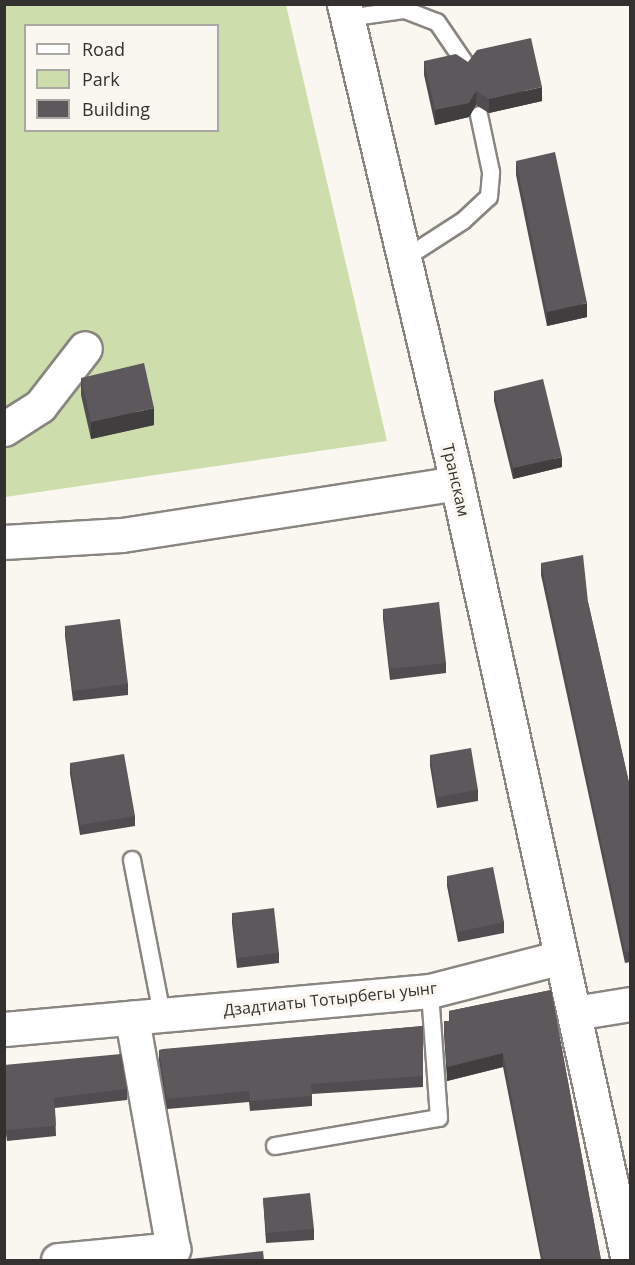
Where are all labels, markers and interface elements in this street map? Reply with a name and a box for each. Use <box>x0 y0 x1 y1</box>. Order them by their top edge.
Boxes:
legend <box>24 24 219 132</box>
text: Road <box>82 37 125 61</box>
text: Park <box>82 67 120 91</box>
text: Building <box>82 97 150 121</box>
street label: Транскам <box>438 442 474 518</box>
street label: Дзадтиаты Тотырбегы уынг <box>222 978 438 1020</box>

